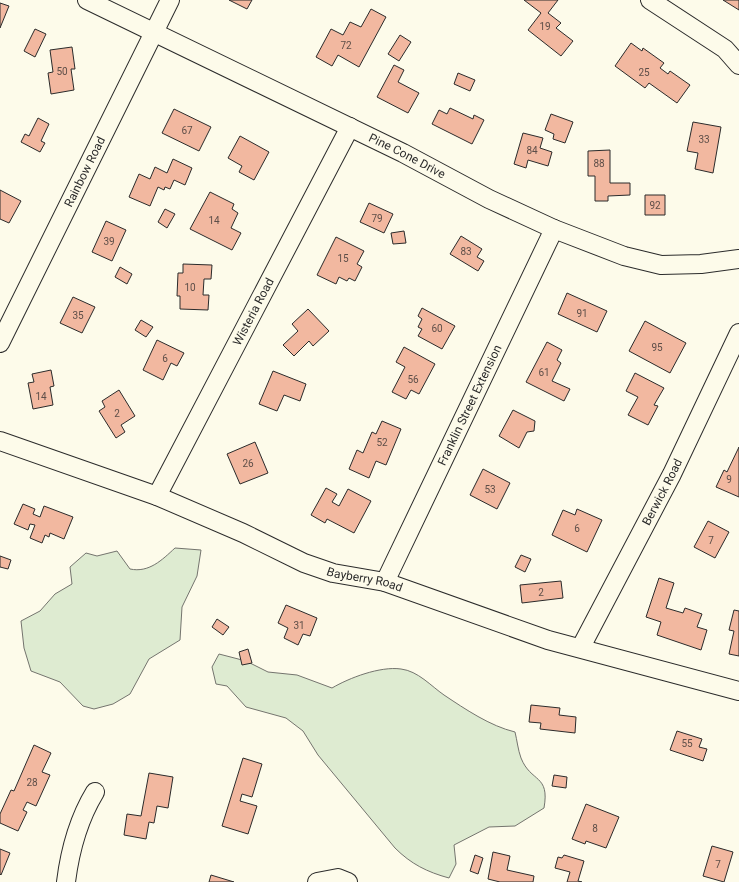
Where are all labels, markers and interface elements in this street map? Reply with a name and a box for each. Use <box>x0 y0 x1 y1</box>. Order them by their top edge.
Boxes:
house number: 19 <box>539 21 551 32</box>
house number: 72 <box>340 40 352 51</box>
house number: 50 <box>56 66 68 77</box>
house number: 25 <box>638 67 650 78</box>
house number: 67 <box>181 125 193 136</box>
street label: Pine Cone Drive <box>366 131 448 181</box>
street label: Rainbow Road <box>62 134 108 209</box>
house number: 33 <box>698 134 710 145</box>
house number: 84 <box>526 145 538 156</box>
house number: 88 <box>593 158 605 169</box>
house number: 92 <box>649 200 661 211</box>
house number: 79 <box>371 213 383 224</box>
house number: 14 <box>208 215 220 226</box>
house number: 39 <box>103 236 115 247</box>
house number: 83 <box>460 246 472 257</box>
house number: 15 <box>337 253 349 264</box>
street label: Wisteria Road <box>230 276 277 348</box>
house number: 10 <box>184 282 196 293</box>
house number: 91 <box>576 308 588 319</box>
house number: 35 <box>72 310 84 321</box>
house number: 60 <box>431 323 443 334</box>
house number: 95 <box>651 342 663 353</box>
street label: Franklin Street Extension <box>435 343 504 468</box>
house number: 6 <box>162 353 168 364</box>
house number: 61 <box>538 367 550 378</box>
house number: 56 <box>407 374 419 385</box>
house number: 14 <box>35 391 47 402</box>
house number: 2 <box>114 408 120 419</box>
house number: 52 <box>376 437 388 448</box>
street label: Berwick Road <box>639 457 685 528</box>
house number: 26 <box>242 458 254 469</box>
house number: 9 <box>726 474 732 485</box>
house number: 53 <box>484 484 496 495</box>
house number: 6 <box>574 523 580 534</box>
house number: 7 <box>708 535 714 546</box>
street label: Bayberry Road <box>325 564 405 595</box>
house number: 2 <box>538 587 544 598</box>
house number: 31 <box>293 620 305 631</box>
house number: 55 <box>681 738 693 749</box>
house number: 28 <box>26 777 38 788</box>
house number: 8 <box>592 823 598 834</box>
house number: 7 <box>715 859 721 870</box>

